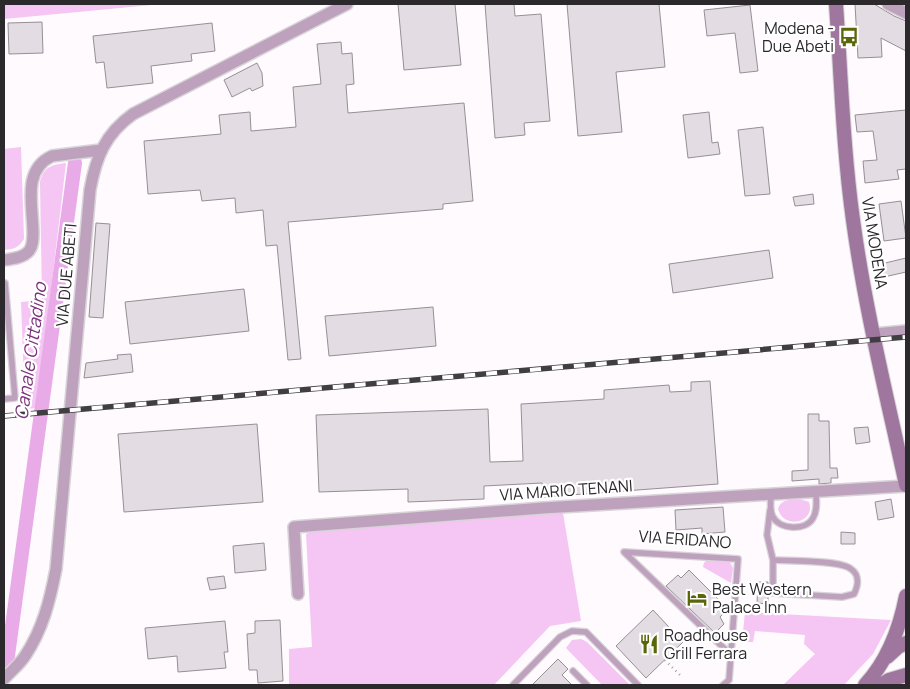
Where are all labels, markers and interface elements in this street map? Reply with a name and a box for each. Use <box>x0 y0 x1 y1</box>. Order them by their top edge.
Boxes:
place label: Modena - Due Abeti <box>762 17 834 57</box>
bus stop icon: Modena - Due Abeti <box>838 26 860 48</box>
street label: VIA MODENA <box>857 195 893 291</box>
street label: VIA DUE ABETI <box>51 223 81 327</box>
water label: Canale Cittadino <box>8 279 52 421</box>
street label: VIA MARIO TENANI <box>499 474 633 506</box>
street label: VIA ERIDANO <box>638 525 732 553</box>
place label: Best Western Palace Inn <box>712 578 812 618</box>
hotel icon: Best Western Palace Inn <box>686 587 708 609</box>
place label: Roadhouse Grill Ferrara <box>664 624 748 664</box>
restaurant icon: Roadhouse Grill Ferrara <box>638 633 660 655</box>

